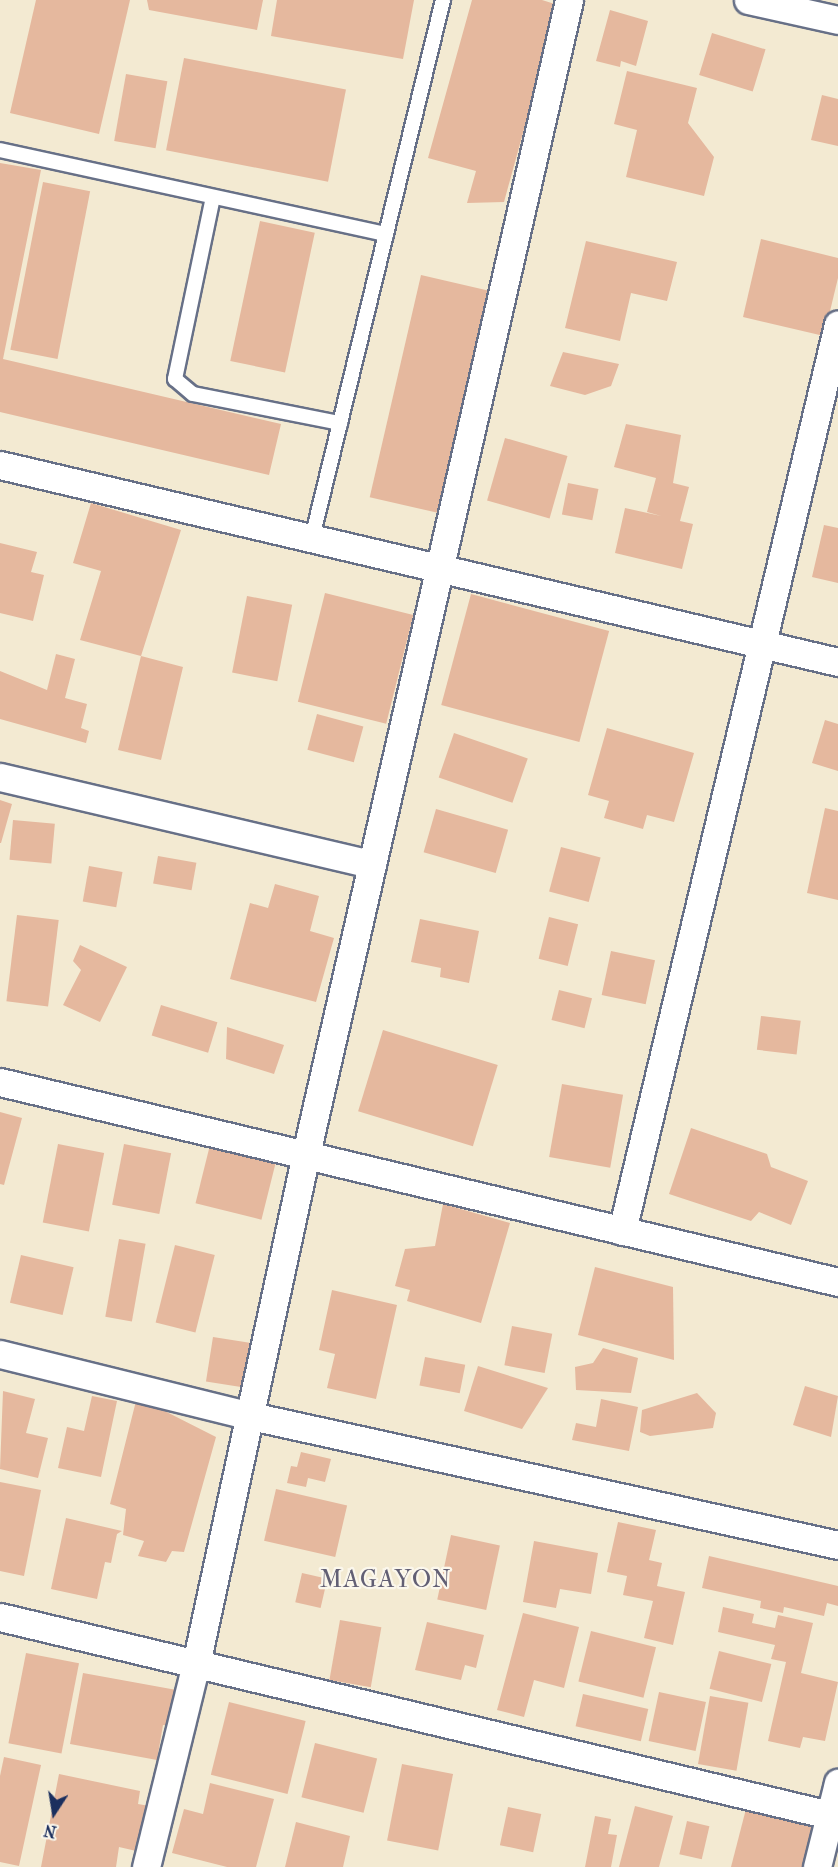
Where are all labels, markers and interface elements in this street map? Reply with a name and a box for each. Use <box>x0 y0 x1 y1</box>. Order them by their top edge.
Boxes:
district label: MAGAYON <box>320 1566 452 1594</box>
north arrow <box>24 1783 84 1843</box>
text: N <box>42 1821 58 1842</box>

